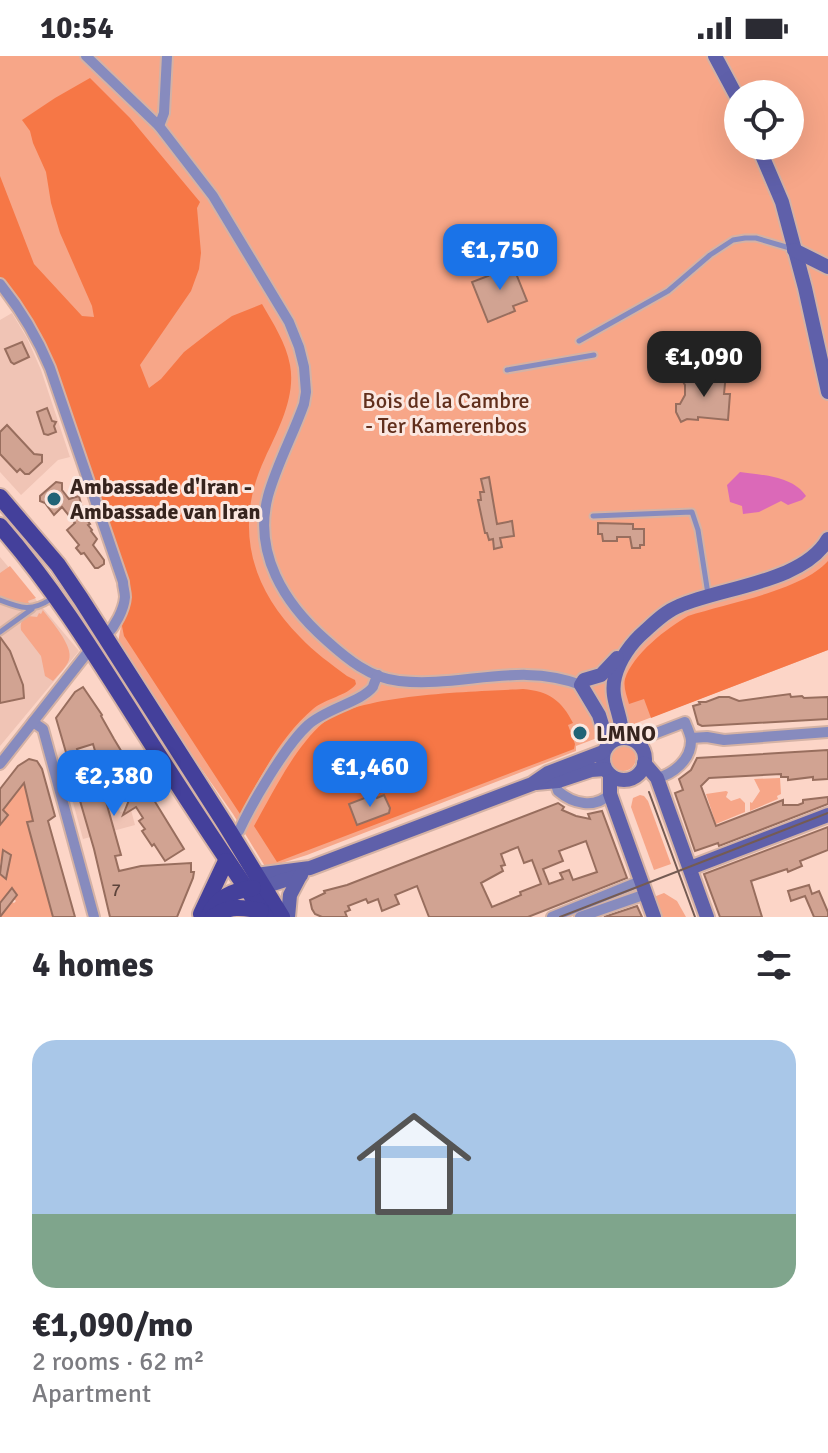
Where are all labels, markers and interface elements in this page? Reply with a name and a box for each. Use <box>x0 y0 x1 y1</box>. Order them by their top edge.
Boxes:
text: 10:54 <box>40 10 114 47</box>
map controls <box>724 80 804 160</box>
button: locate <box>724 80 804 160</box>
pin: €1,750 <box>435 224 565 292</box>
text: €1,750 <box>461 234 539 266</box>
pin: €1,090 <box>639 331 769 399</box>
text: €1,090 <box>665 341 743 373</box>
park label: Bois de la Cambre - Ter Kamerenbos <box>362 387 530 439</box>
place label: Ambassade d'Iran - Ambassade van Iran <box>70 473 261 525</box>
marker: Ambassade d'Iran - Ambassade van Iran <box>45 490 63 508</box>
place label: LMNO <box>596 720 656 747</box>
marker: LMNO <box>571 724 589 742</box>
pin: €1,460 <box>305 741 435 809</box>
pin: €2,380 <box>49 750 179 818</box>
text: €1,460 <box>331 751 409 783</box>
text: €2,380 <box>75 760 153 792</box>
house number: 7 <box>111 879 121 901</box>
icon: filters <box>752 943 796 987</box>
text: 4 homes <box>32 944 153 986</box>
icon: home <box>342 1092 486 1236</box>
text: €1,090/mo <box>32 1304 193 1346</box>
text: 2 rooms · 62 m² <box>32 1346 205 1378</box>
text: Apartment <box>32 1378 151 1410</box>

